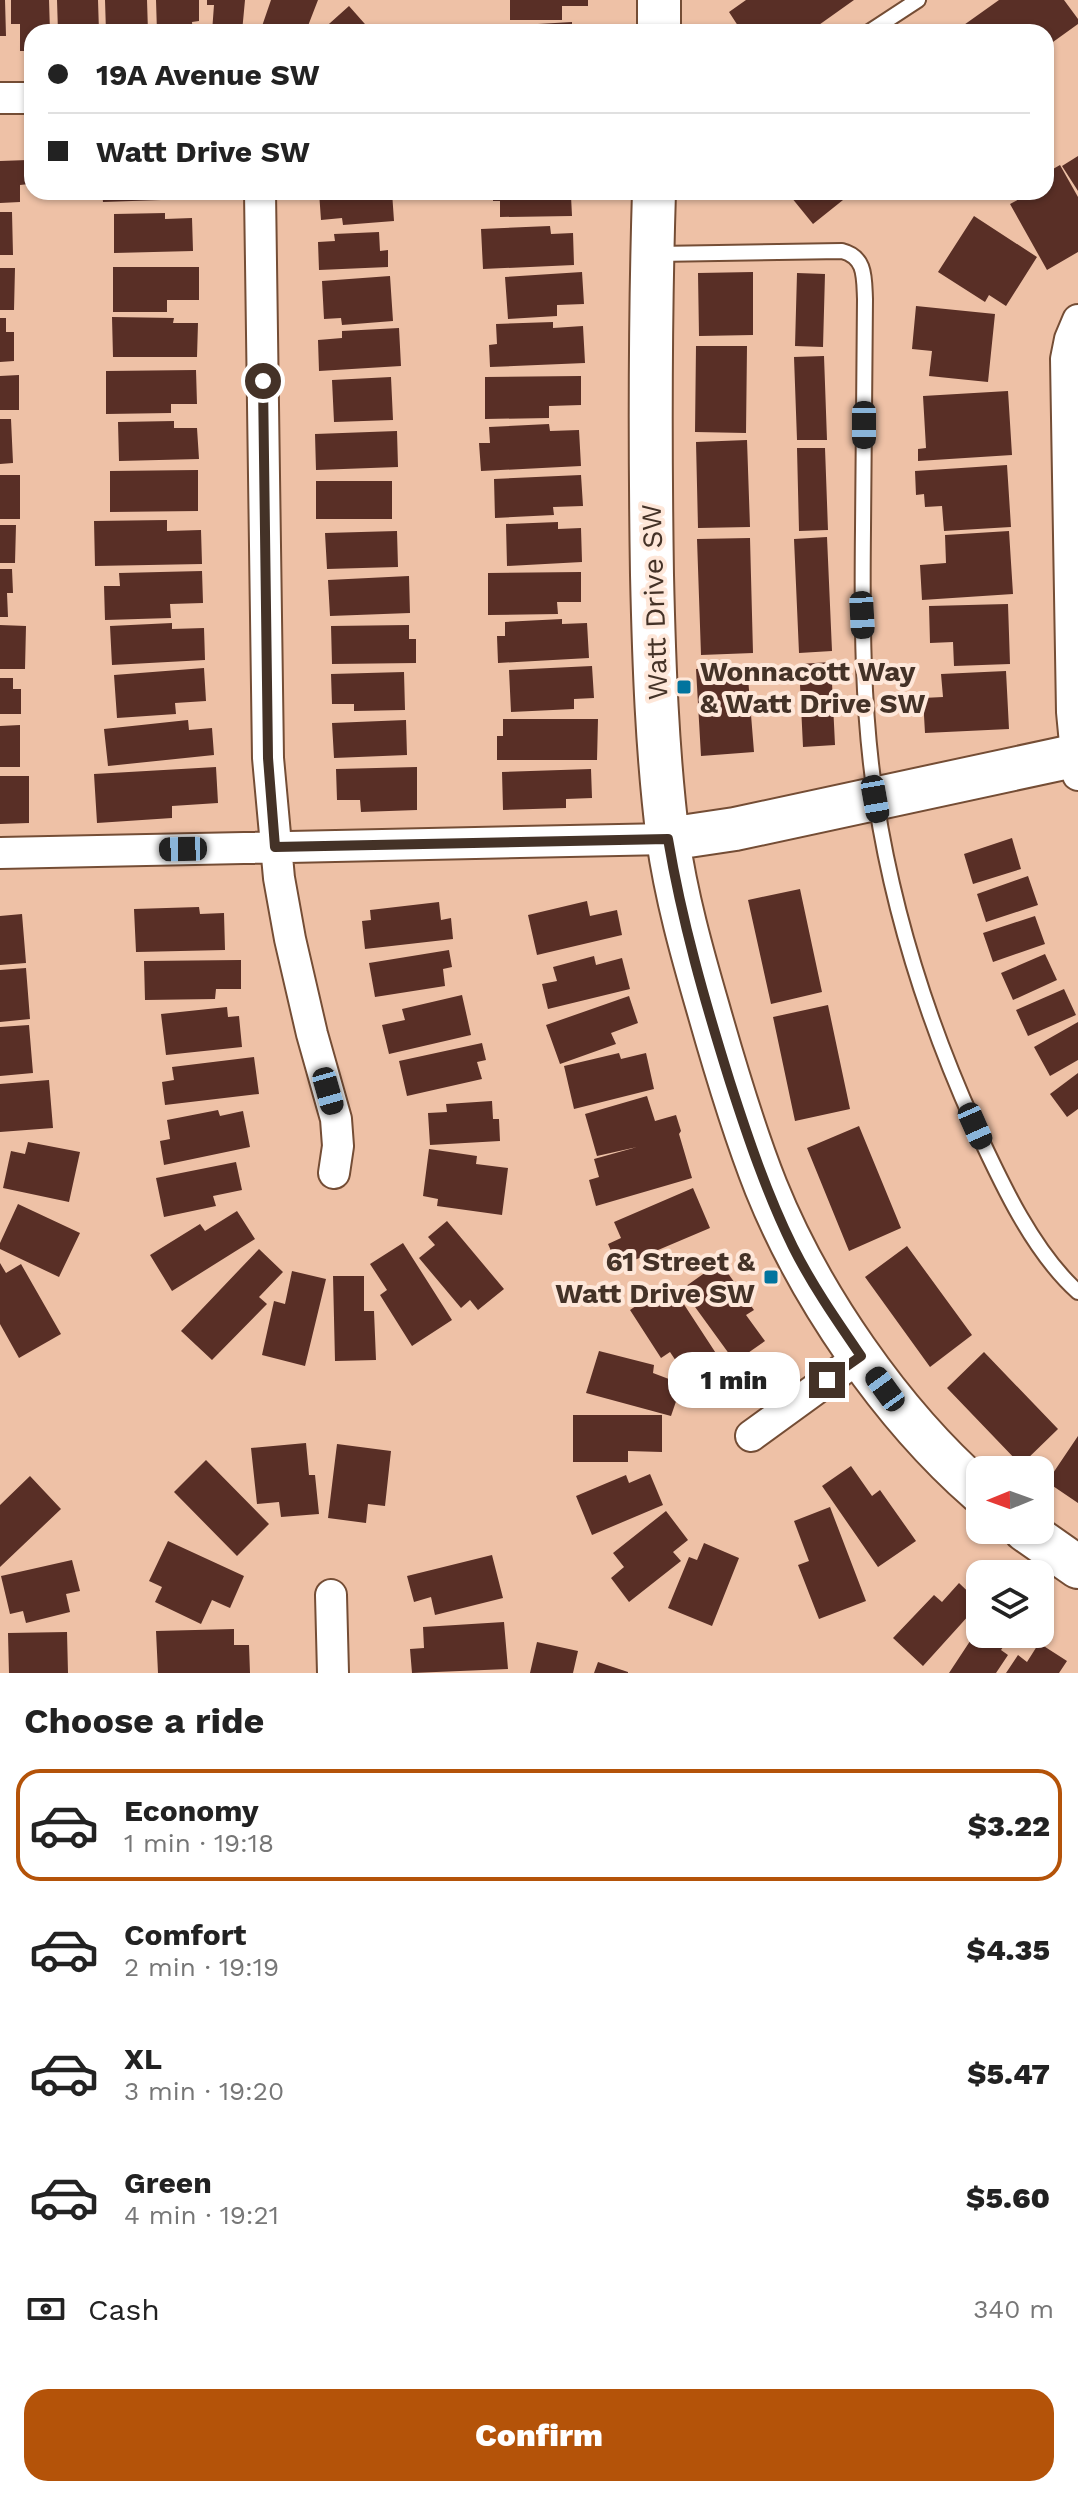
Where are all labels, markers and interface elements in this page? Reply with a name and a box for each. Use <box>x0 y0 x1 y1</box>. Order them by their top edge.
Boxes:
text: 19A Avenue SW <box>96 57 320 92</box>
text: Watt Drive SW <box>96 134 310 169</box>
route start <box>245 363 281 399</box>
car <box>852 401 876 449</box>
street label: Watt Drive SW <box>635 503 674 701</box>
car <box>849 590 875 640</box>
place label: Wonnacott Way & Watt Drive SW <box>700 655 925 720</box>
marker: Wonnacott Way & Watt Drive SW <box>675 678 693 696</box>
car <box>859 773 891 825</box>
car <box>159 837 207 861</box>
car <box>310 1065 346 1117</box>
car <box>954 1099 996 1153</box>
place label: 61 Street & Watt Drive SW <box>555 1245 755 1310</box>
marker: 61 Street & Watt Drive SW <box>762 1268 780 1286</box>
callout: 1 min <box>667 1352 799 1408</box>
route end <box>809 1362 845 1398</box>
car <box>861 1363 909 1415</box>
text: 1 min <box>701 1365 767 1395</box>
north arrow <box>966 1456 1054 1544</box>
map controls <box>966 1456 1054 1648</box>
button: layers <box>966 1560 1054 1648</box>
text: Choose a ride <box>24 1700 264 1742</box>
icon: car <box>28 1789 100 1861</box>
text: Economy <box>124 1793 259 1828</box>
text: $3.22 <box>968 1808 1050 1843</box>
text: 1 min · 19:18 <box>124 1828 274 1858</box>
icon: car <box>28 1913 100 1985</box>
text: Comfort <box>124 1917 246 1952</box>
text: $4.35 <box>967 1932 1050 1967</box>
text: 2 min · 19:19 <box>124 1952 279 1982</box>
icon: car <box>28 2037 100 2109</box>
text: XL <box>124 2041 162 2076</box>
text: $5.47 <box>967 2056 1050 2091</box>
text: 3 min · 19:20 <box>124 2076 284 2106</box>
icon: car <box>28 2161 100 2233</box>
text: Green <box>124 2165 212 2200</box>
text: $5.60 <box>966 2180 1050 2215</box>
text: 4 min · 19:21 <box>124 2200 279 2230</box>
icon: cash <box>24 2287 68 2331</box>
text: Cash <box>88 2292 160 2327</box>
text: 340 m <box>973 2294 1054 2324</box>
button: Confirm <box>24 2389 1054 2481</box>

